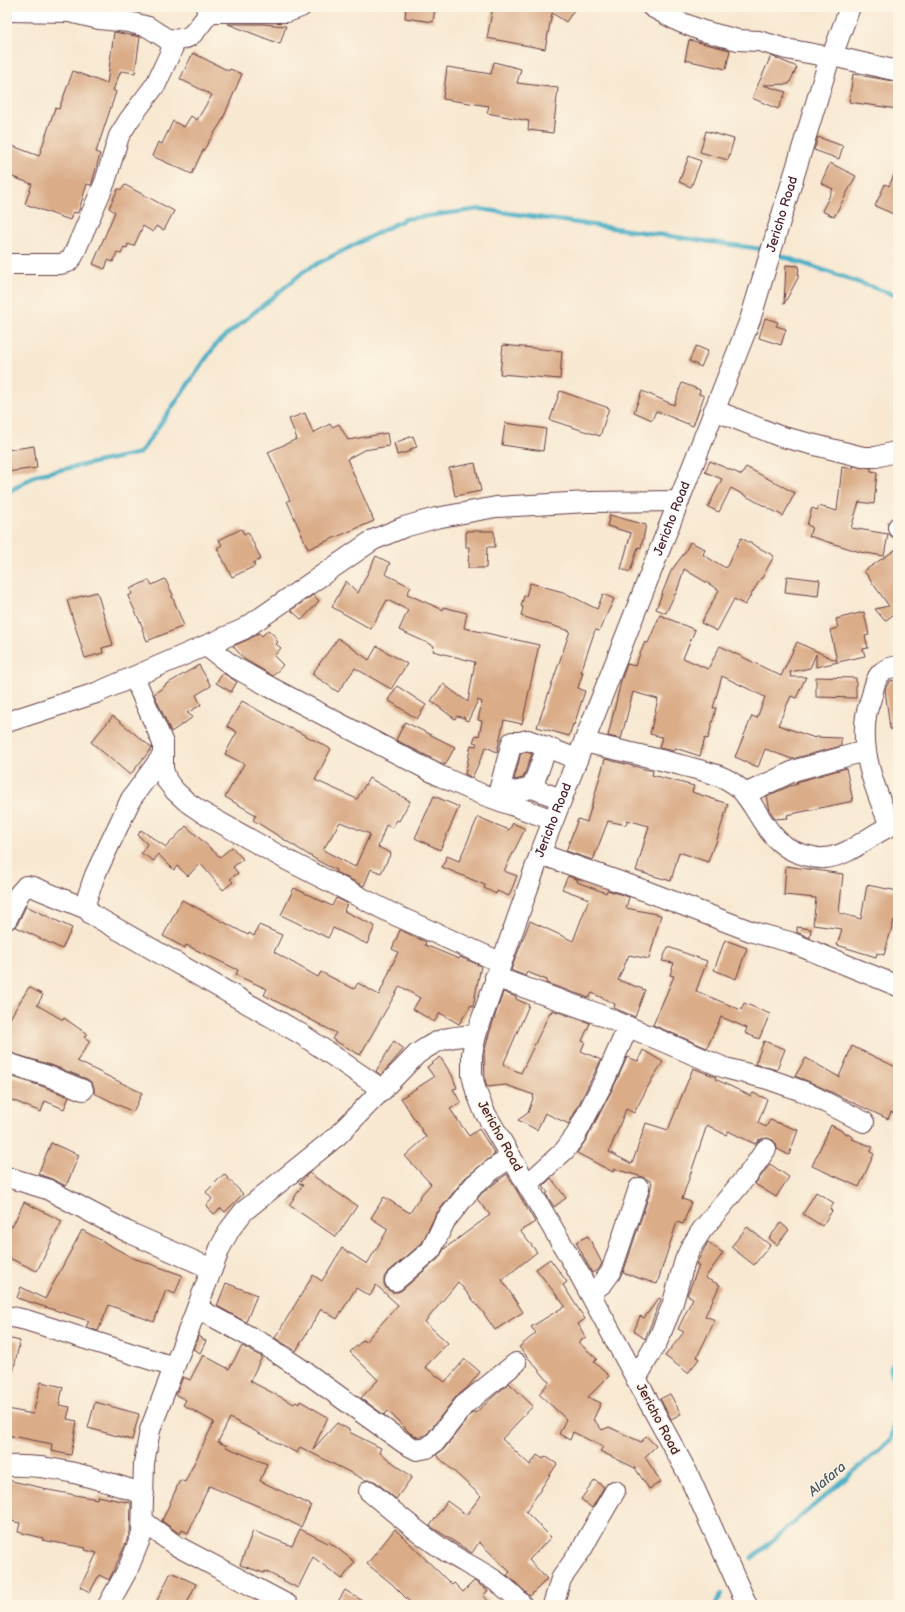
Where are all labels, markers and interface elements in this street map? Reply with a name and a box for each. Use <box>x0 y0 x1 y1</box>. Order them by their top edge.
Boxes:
street label: Jericho Road <box>763 174 801 254</box>
street label: Jericho Road <box>650 479 694 558</box>
street label: Jericho Road <box>532 781 575 860</box>
street label: Jericho Road <box>474 1098 526 1174</box>
street label: Jericho Road <box>633 1381 683 1457</box>
water label: Alafara <box>804 1458 849 1500</box>

